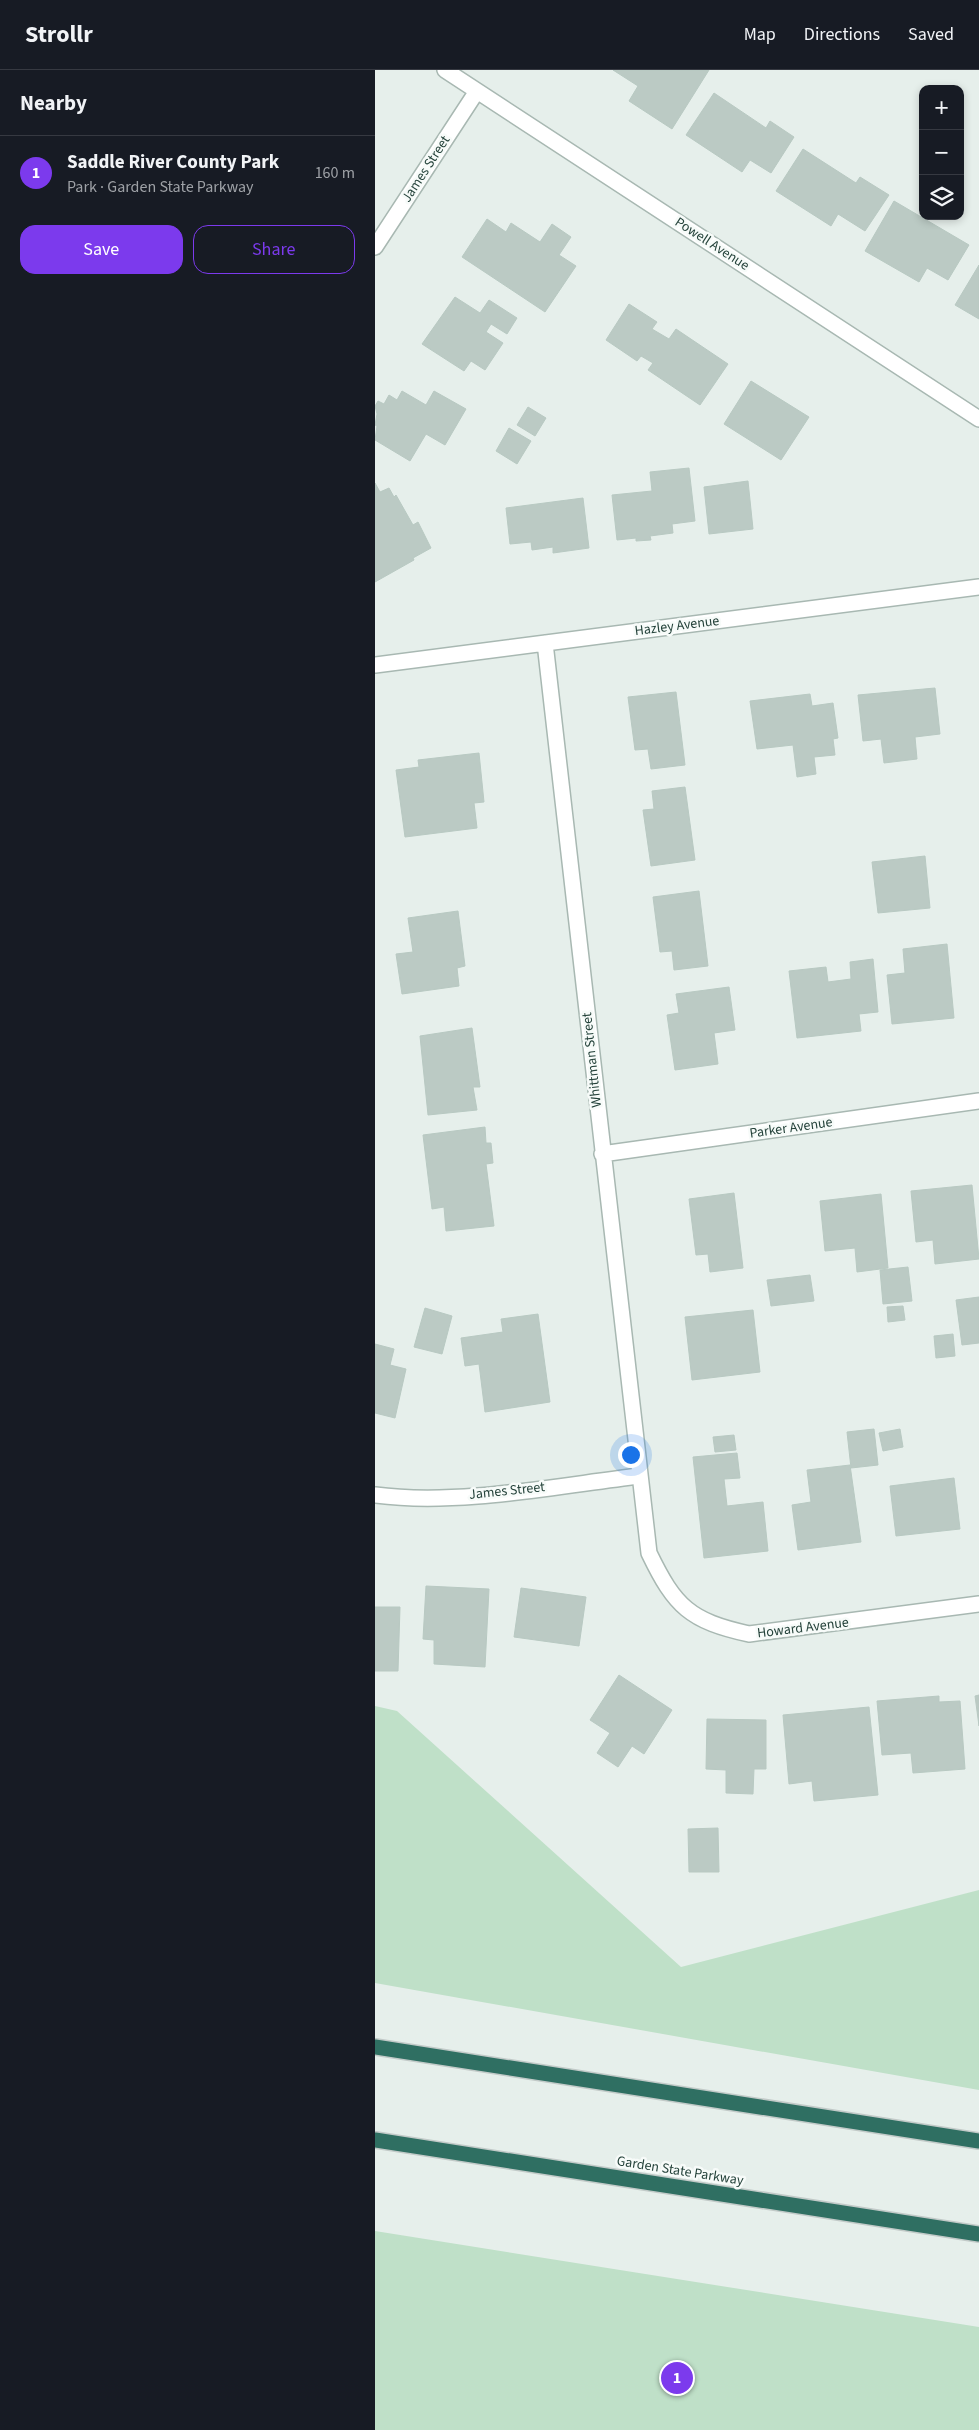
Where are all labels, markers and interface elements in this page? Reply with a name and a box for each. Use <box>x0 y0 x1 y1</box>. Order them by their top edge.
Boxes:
text: Strollr <box>25 17 93 52</box>
text: Map <box>744 22 776 47</box>
text: Directions <box>804 22 880 47</box>
text: Saved <box>908 22 954 47</box>
map controls <box>919 85 964 220</box>
button: + <box>919 85 964 130</box>
text: Nearby <box>20 88 87 118</box>
button: − <box>919 130 964 175</box>
street label: James Street <box>397 131 455 206</box>
text: Saddle River County Park <box>67 149 279 176</box>
text: 1 <box>32 162 40 184</box>
text: 160 m <box>315 162 355 184</box>
button: layers <box>919 175 964 220</box>
text: Park · Garden State Parkway <box>67 176 254 198</box>
street label: Powell Avenue <box>671 212 753 276</box>
button: Save <box>20 225 183 274</box>
button: Share <box>193 225 355 274</box>
street label: Hazley Avenue <box>633 611 721 641</box>
street label: Whittman Street <box>577 1011 607 1109</box>
street label: Parker Avenue <box>748 1112 834 1144</box>
your location <box>618 1442 644 1468</box>
street label: James Street <box>468 1477 546 1505</box>
street label: Howard Avenue <box>756 1612 850 1644</box>
street label: Garden State Parkway <box>615 2151 745 2191</box>
pin: 1 <box>661 2359 693 2397</box>

